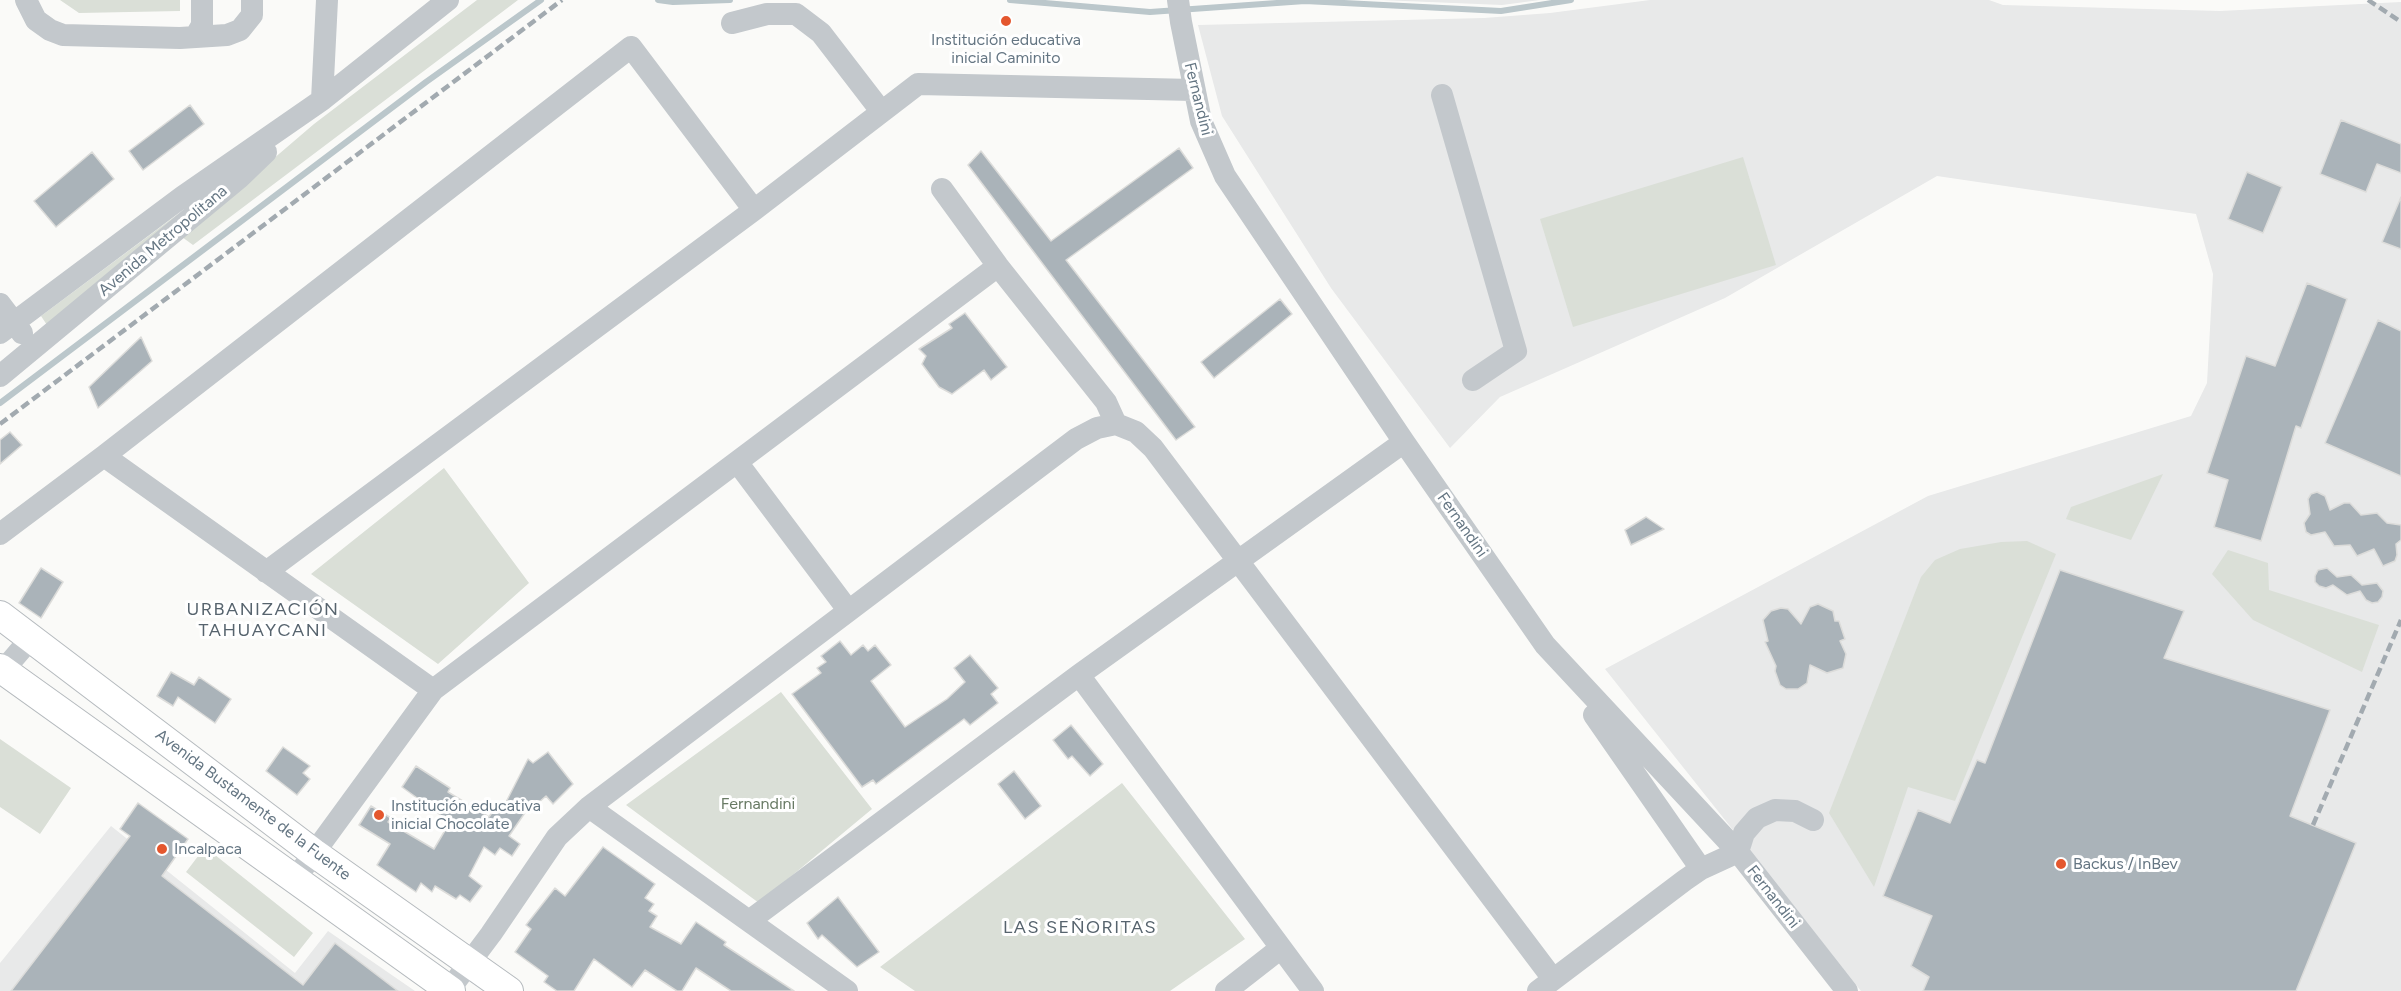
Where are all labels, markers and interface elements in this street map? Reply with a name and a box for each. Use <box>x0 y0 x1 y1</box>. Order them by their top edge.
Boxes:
marker: Institución educativa inicial Caminito <box>999 14 1013 28</box>
place label: Institución educativa inicial Caminito <box>931 30 1081 68</box>
street label: Fernandini <box>1180 61 1216 137</box>
street label: Avenida Metropolitana <box>95 182 231 300</box>
street label: Fernandini <box>1433 489 1491 561</box>
district label: URBANIZACIÓN TAHUAYCANI <box>186 599 340 642</box>
street label: Avenida Bustamente de la Fuente <box>152 725 354 885</box>
park label: Fernandini <box>721 794 795 814</box>
place label: Institución educativa inicial Chocolate <box>391 796 541 834</box>
marker: Institución educativa inicial Chocolate <box>372 808 386 822</box>
place label: Incalpaca <box>174 839 242 859</box>
marker: Incalpaca <box>155 842 169 856</box>
place label: Backus / InBev <box>2073 854 2178 874</box>
marker: Backus / InBev <box>2054 857 2068 871</box>
street label: Fernandini <box>1743 862 1803 932</box>
district label: LAS SEÑORITAS <box>1003 917 1157 939</box>

